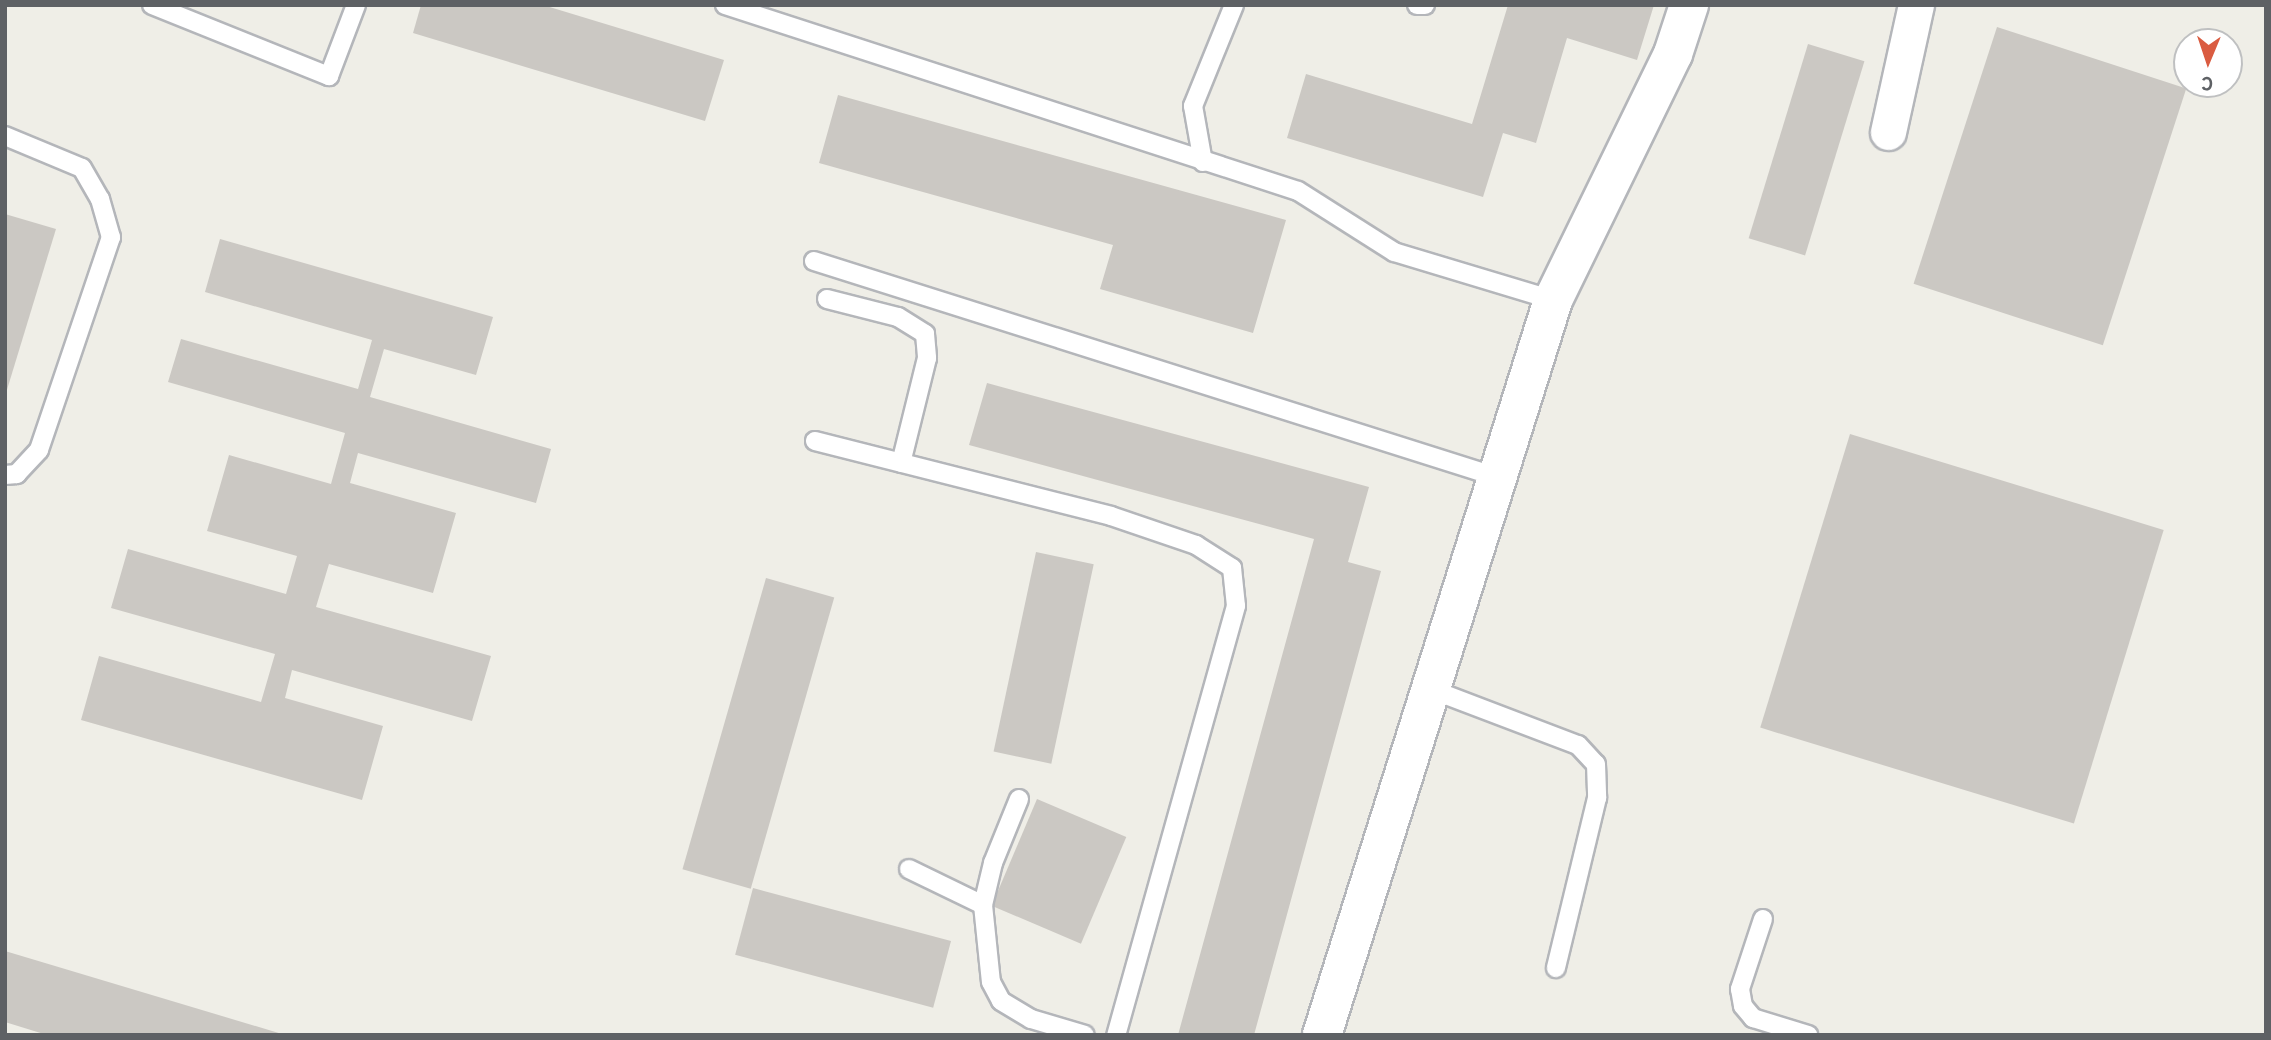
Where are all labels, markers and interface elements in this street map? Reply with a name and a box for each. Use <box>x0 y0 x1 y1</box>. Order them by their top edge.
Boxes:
north arrow <box>2173 28 2243 98</box>
text: С <box>2201 70 2214 94</box>

